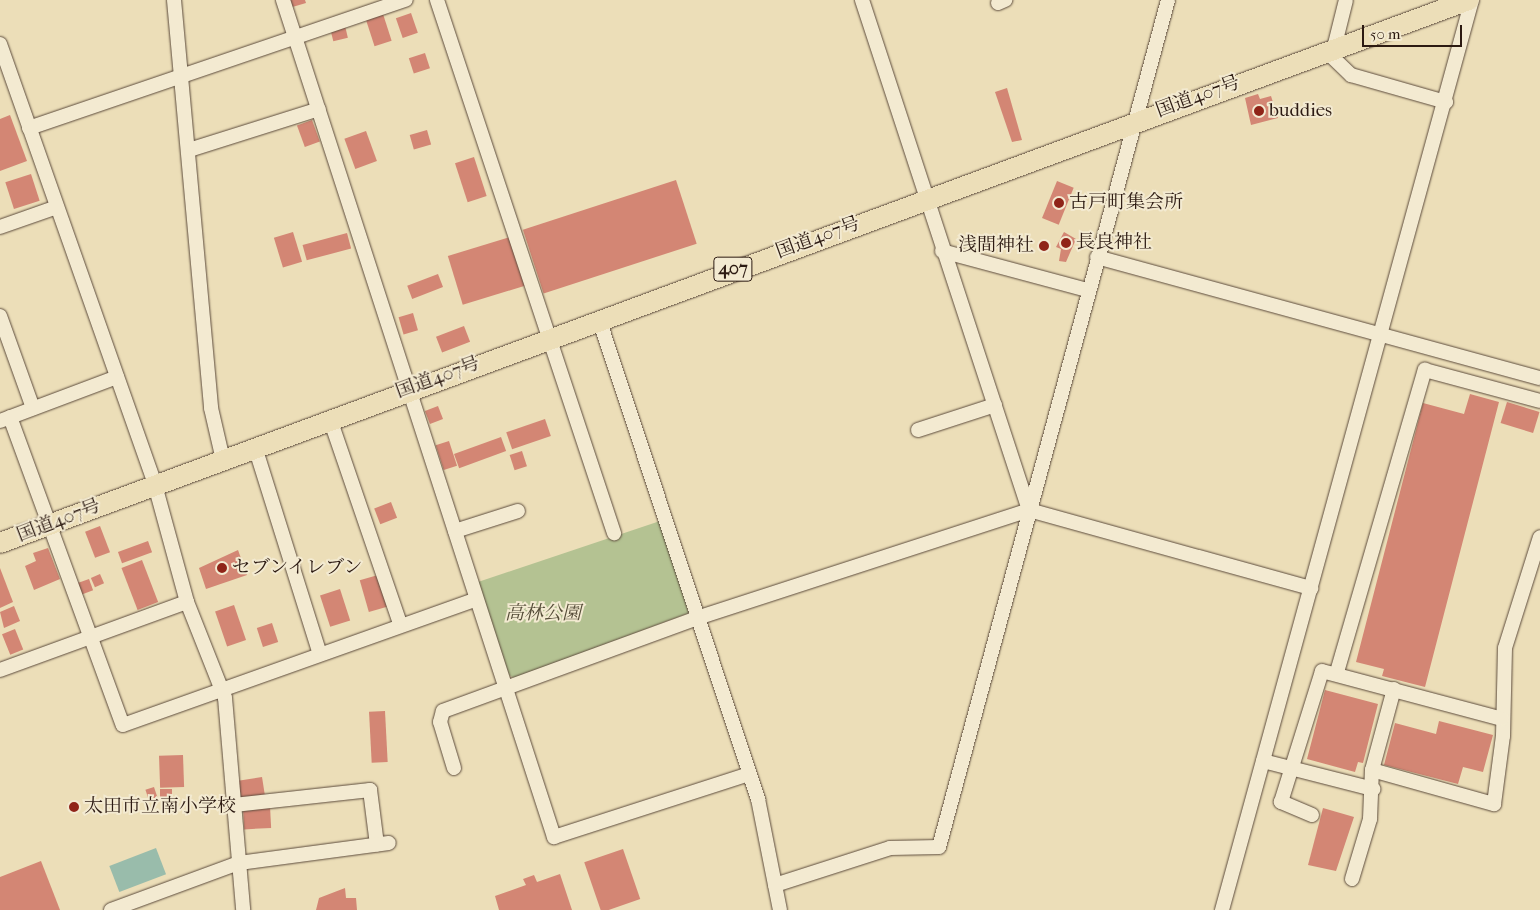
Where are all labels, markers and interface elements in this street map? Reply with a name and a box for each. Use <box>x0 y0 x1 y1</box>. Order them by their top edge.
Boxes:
scale bar <box>1365 15 1465 47</box>
text: 50 m <box>1370 25 1400 43</box>
street label: 国道407号 <box>1153 71 1243 123</box>
place label: buddies <box>1269 100 1332 122</box>
marker: buddies <box>1253 105 1265 117</box>
place label: 古戸町集会所 <box>1069 192 1183 214</box>
marker: 古戸町集会所 <box>1053 197 1065 209</box>
street label: 国道407号 <box>773 212 863 264</box>
place label: 長良神社 <box>1076 232 1152 254</box>
place label: 浅間神社 <box>958 235 1034 257</box>
marker: 長良神社 <box>1060 237 1072 249</box>
marker: 浅間神社 <box>1038 240 1050 252</box>
road number: 407 <box>713 253 753 284</box>
street label: 国道407号 <box>393 352 483 404</box>
street label: 国道407号 <box>14 495 104 547</box>
place label: セブンイレブン <box>232 557 365 579</box>
marker: セブンイレブン <box>216 562 228 574</box>
park label: 高林公園 <box>505 603 581 625</box>
place label: 太田市立南小学校 <box>84 796 236 818</box>
marker: 太田市立南小学校 <box>68 801 80 813</box>

